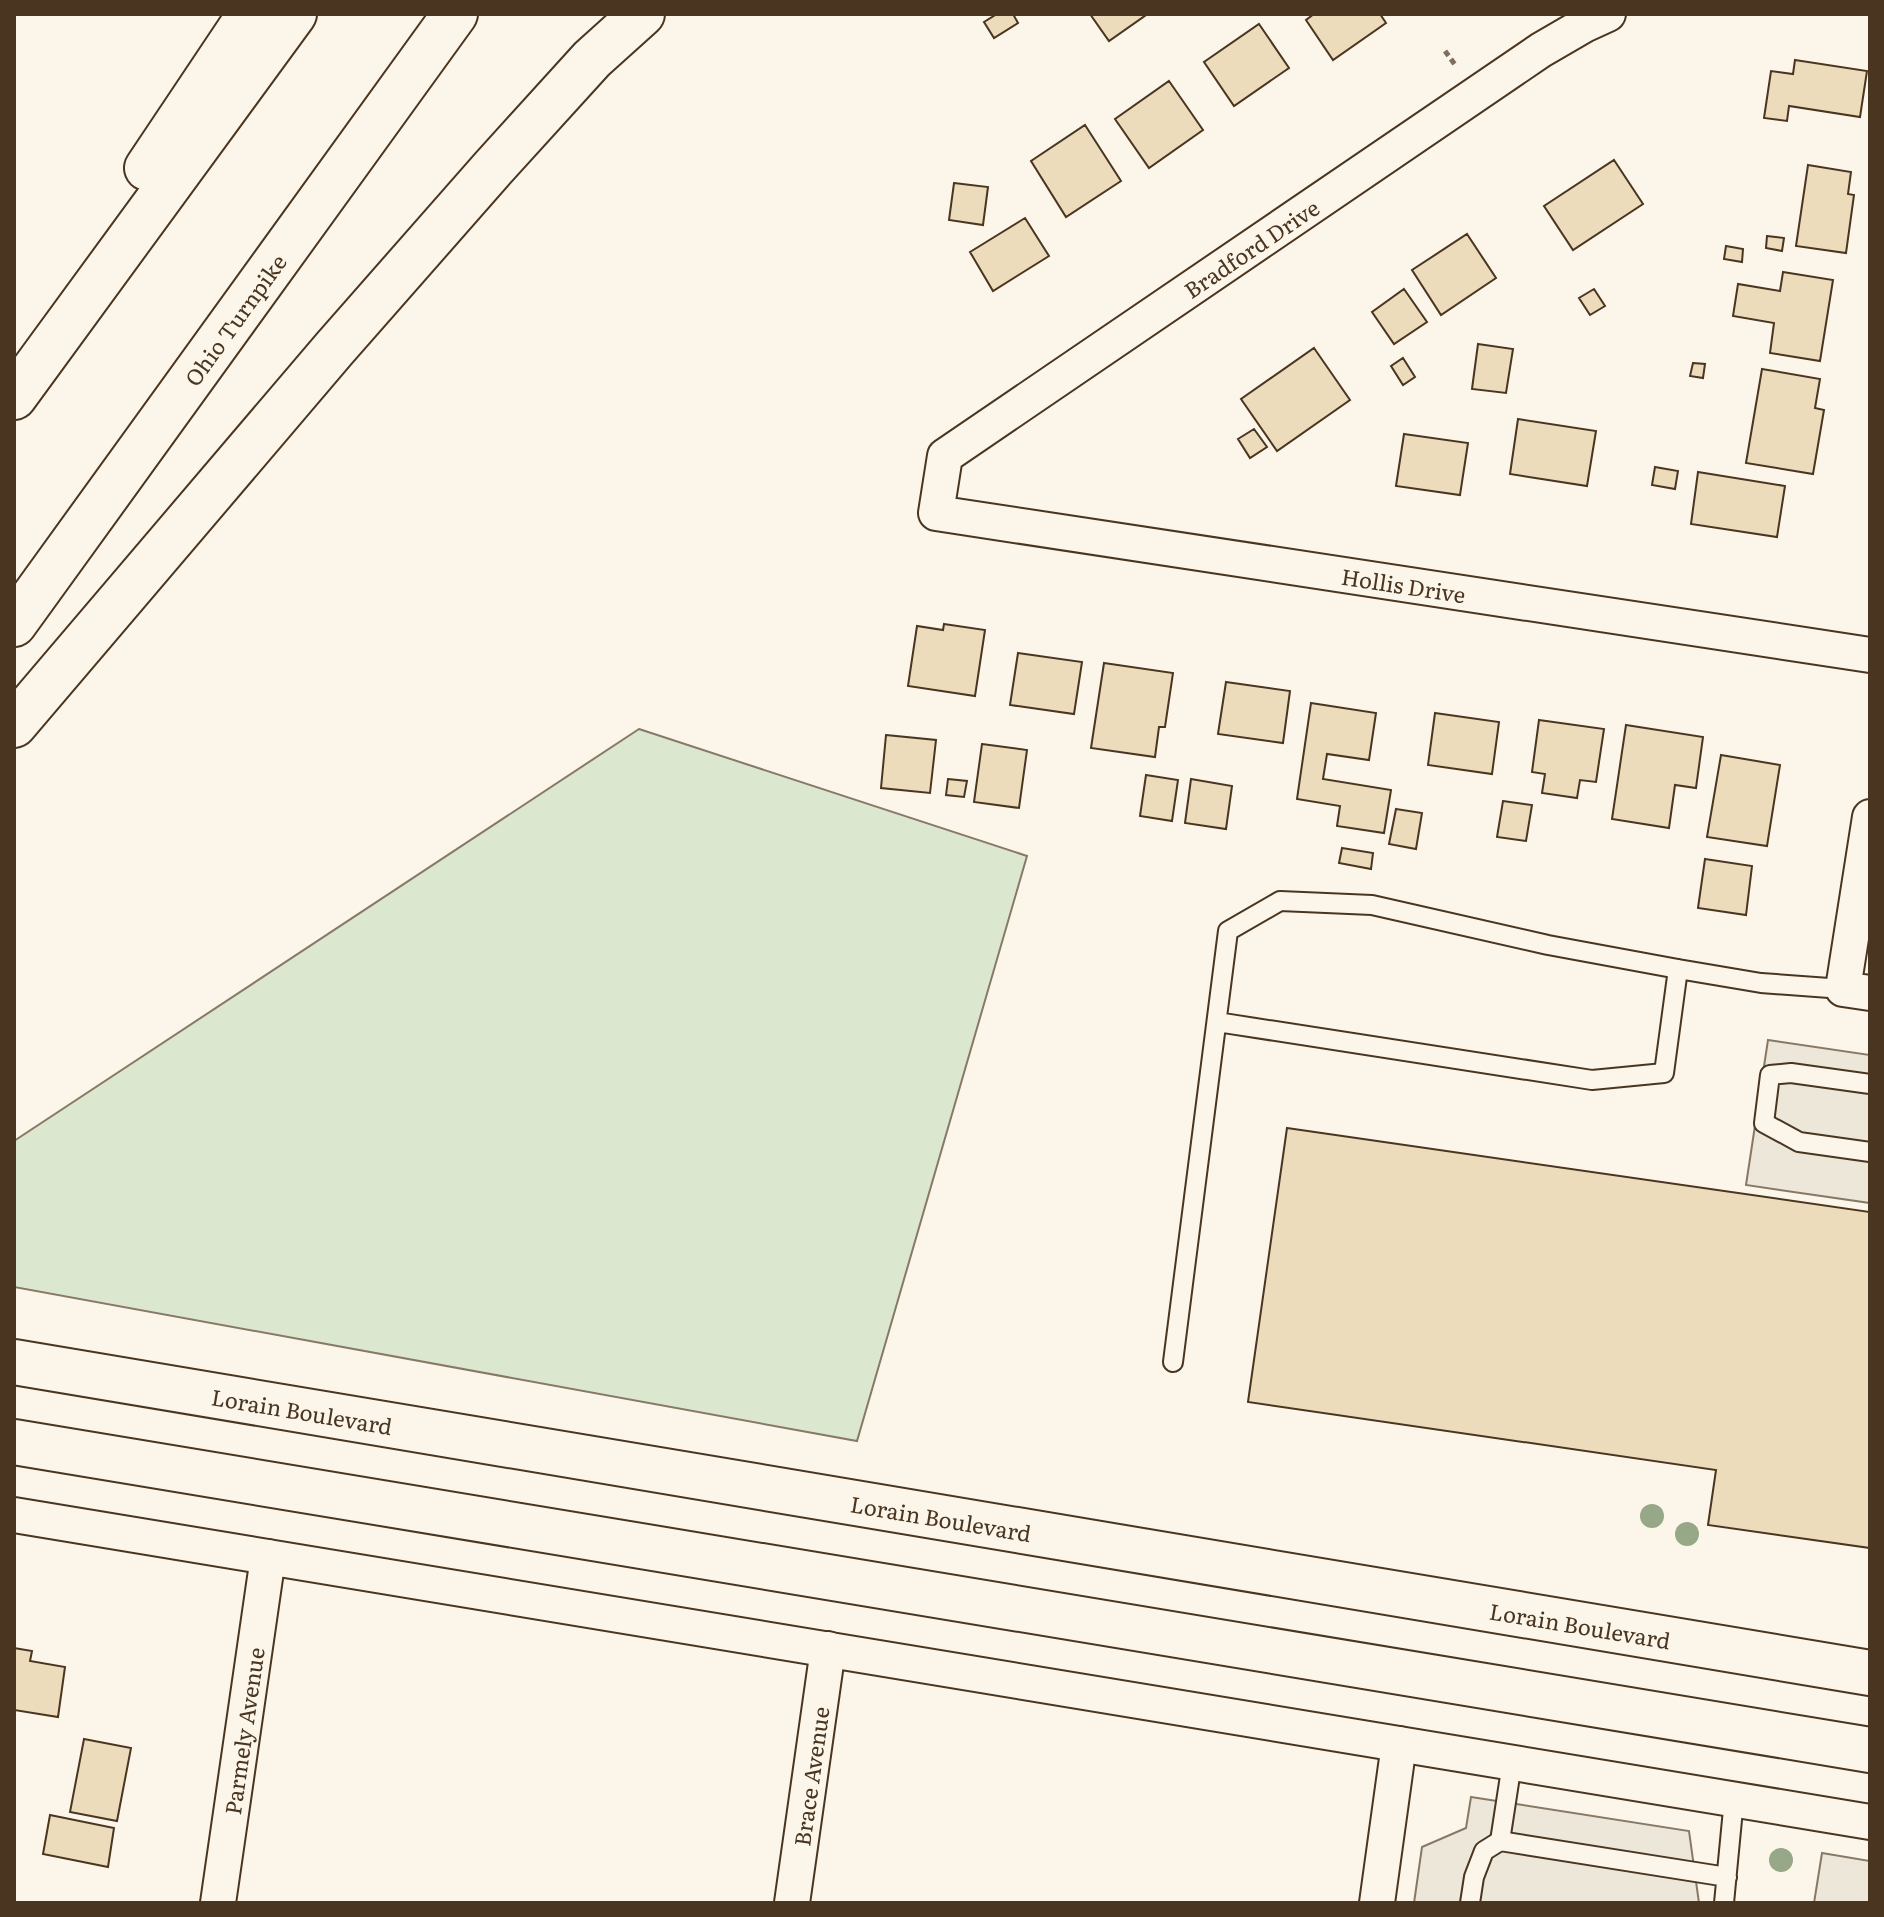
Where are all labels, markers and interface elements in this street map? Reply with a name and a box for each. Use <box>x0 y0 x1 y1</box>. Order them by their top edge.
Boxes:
street label: Bradford Drive <box>1177 190 1325 306</box>
street label: Ohio Turnpike <box>175 247 293 392</box>
street label: Hollis Drive <box>1339 558 1468 610</box>
street label: Lorain Boulevard <box>209 1379 395 1442</box>
street label: Lorain Boulevard <box>848 1486 1034 1549</box>
street label: Lorain Boulevard <box>1487 1593 1673 1656</box>
street label: Parmely Avenue <box>214 1645 271 1817</box>
street label: Brace Avenue <box>784 1704 836 1848</box>

